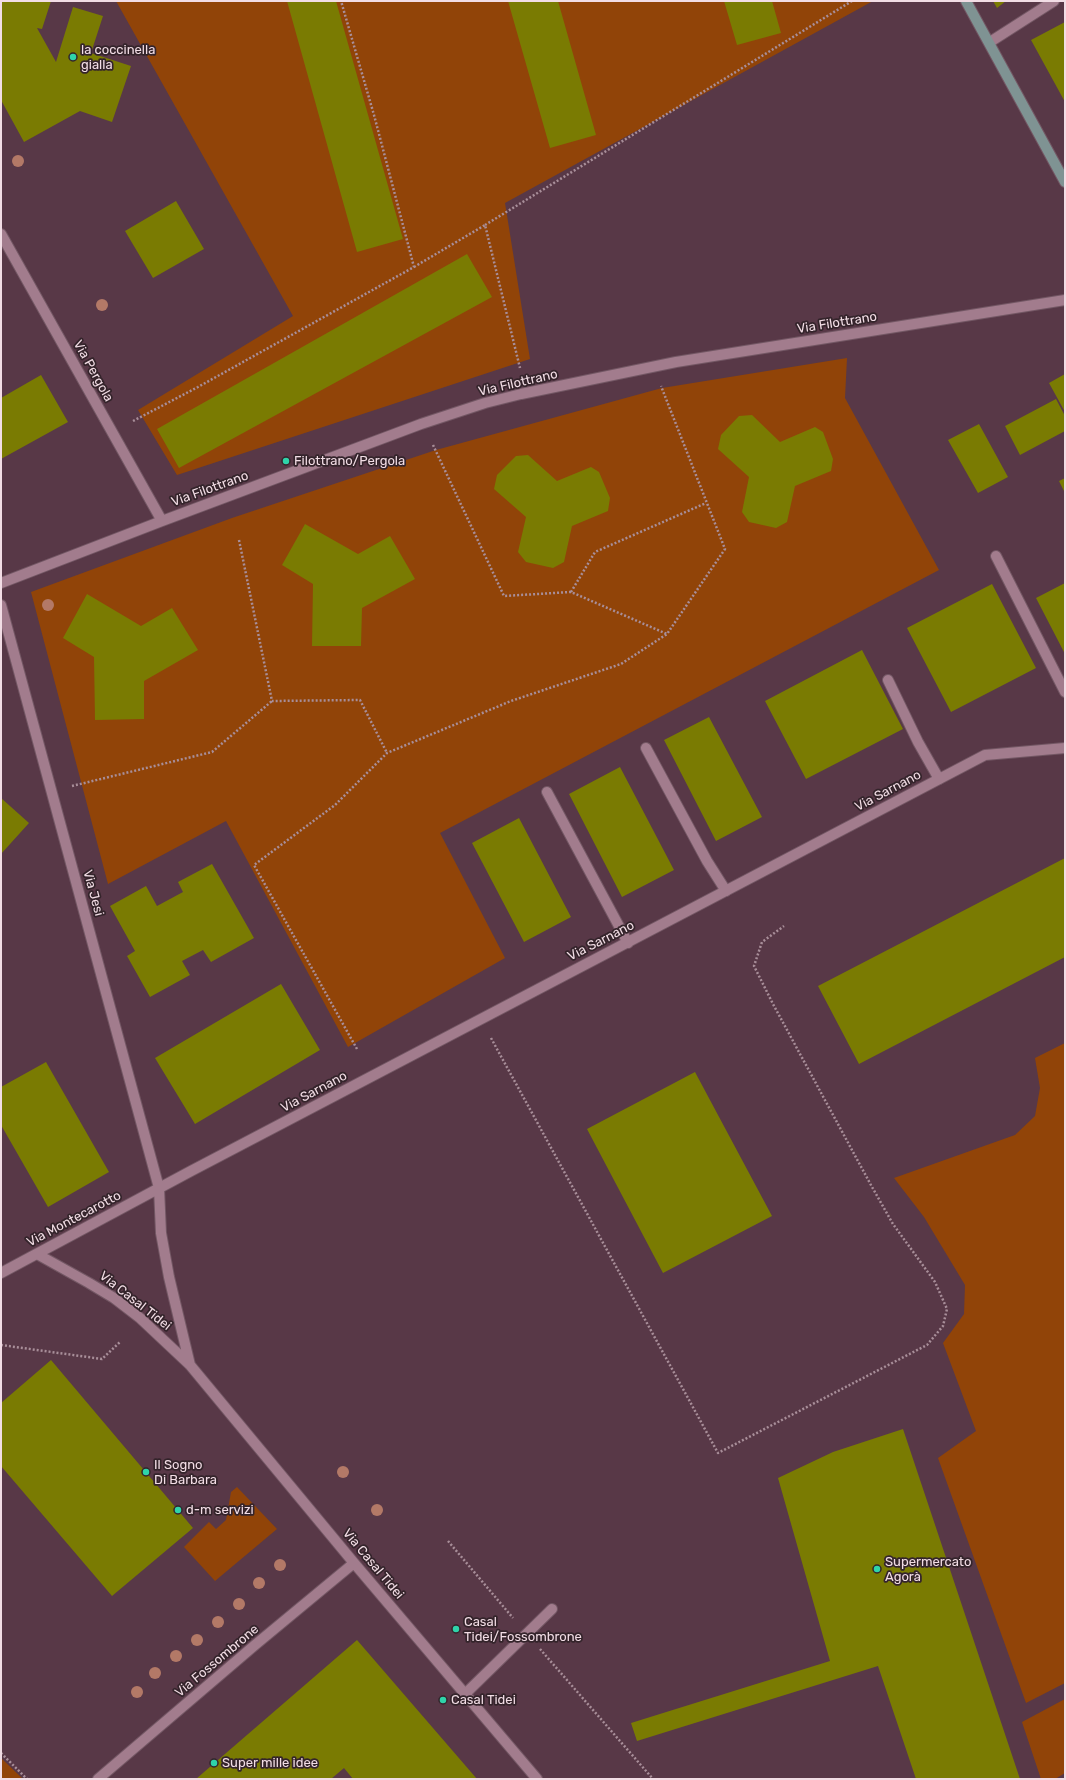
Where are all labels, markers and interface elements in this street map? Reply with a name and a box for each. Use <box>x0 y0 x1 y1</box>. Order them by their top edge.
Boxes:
place label: la coccinella gialla <box>81 42 155 73</box>
marker: la coccinella gialla <box>68 52 78 62</box>
street label: Via Filottrano <box>796 309 878 337</box>
street label: Via Pergola <box>70 338 116 404</box>
street label: Via Filottrano <box>477 366 559 400</box>
place label: Filottrano/Pergola <box>294 453 405 469</box>
marker: Filottrano/Pergola <box>281 456 291 466</box>
street label: Via Filottrano <box>169 468 251 510</box>
street label: Via Sarnano <box>852 767 924 815</box>
street label: Via Jesi <box>79 868 107 918</box>
street label: Via Sarnano <box>565 918 637 964</box>
street label: Via Sarnano <box>278 1068 350 1116</box>
street label: Via Montecarotto <box>24 1188 124 1250</box>
street label: Via Casal Tidei <box>96 1268 174 1334</box>
place label: Il Sogno Di Barbara <box>154 1457 217 1488</box>
marker: Il Sogno Di Barbara <box>141 1467 151 1477</box>
place label: d-m servizi <box>186 1502 254 1518</box>
marker: d-m servizi <box>173 1505 183 1515</box>
street label: Via Casal Tidei <box>339 1526 407 1602</box>
place label: Supermercato Agorà <box>885 1554 971 1585</box>
marker: Supermercato Agorà <box>872 1564 882 1574</box>
place label: Casal Tidei/Fossombrone <box>464 1614 582 1645</box>
street label: Via Fossombrone <box>172 1621 262 1701</box>
marker: Casal Tidei/Fossombrone <box>451 1624 461 1634</box>
place label: Casal Tidei <box>451 1692 516 1708</box>
marker: Casal Tidei <box>438 1695 448 1705</box>
place label: Super mille idee <box>222 1755 318 1771</box>
marker: Super mille idee <box>209 1758 219 1768</box>

